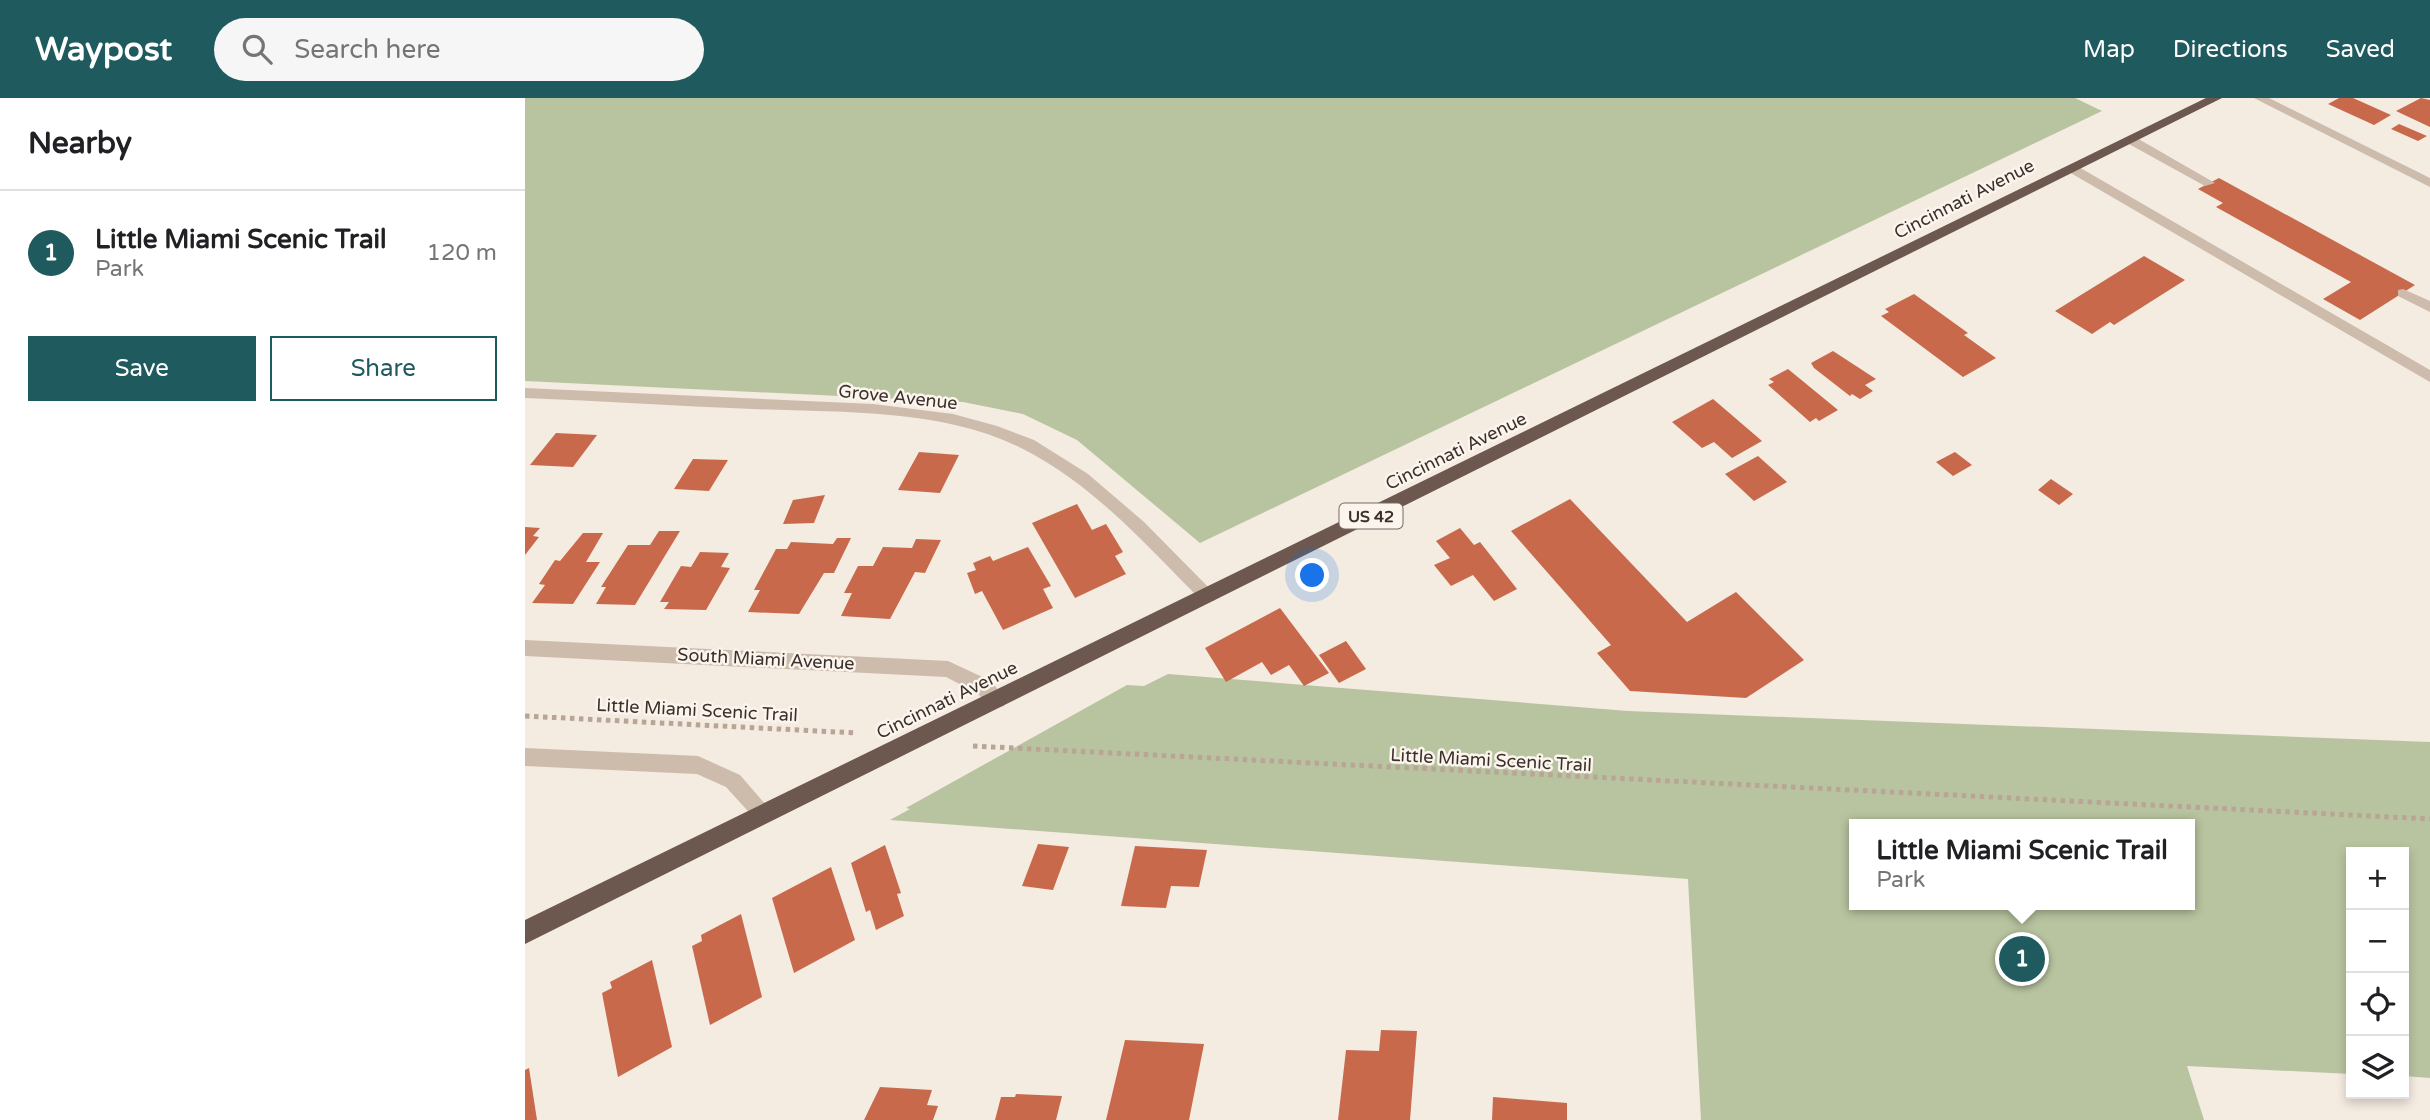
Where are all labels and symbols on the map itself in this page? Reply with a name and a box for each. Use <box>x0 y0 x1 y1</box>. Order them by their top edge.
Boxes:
street label: Cincinnati Avenue <box>1890 154 2038 244</box>
street label: Grove Avenue <box>837 380 959 414</box>
street label: Cincinnati Avenue <box>1382 407 1530 495</box>
road number: US 42 <box>1339 504 1403 528</box>
your location <box>1295 558 1329 592</box>
street label: South Miami Avenue <box>677 643 855 675</box>
street label: Cincinnati Avenue <box>873 656 1021 744</box>
street label: Little Miami Scenic Trail <box>596 694 798 726</box>
street label: Little Miami Scenic Trail <box>1390 744 1592 776</box>
pin: 1 <box>1999 933 2045 985</box>

